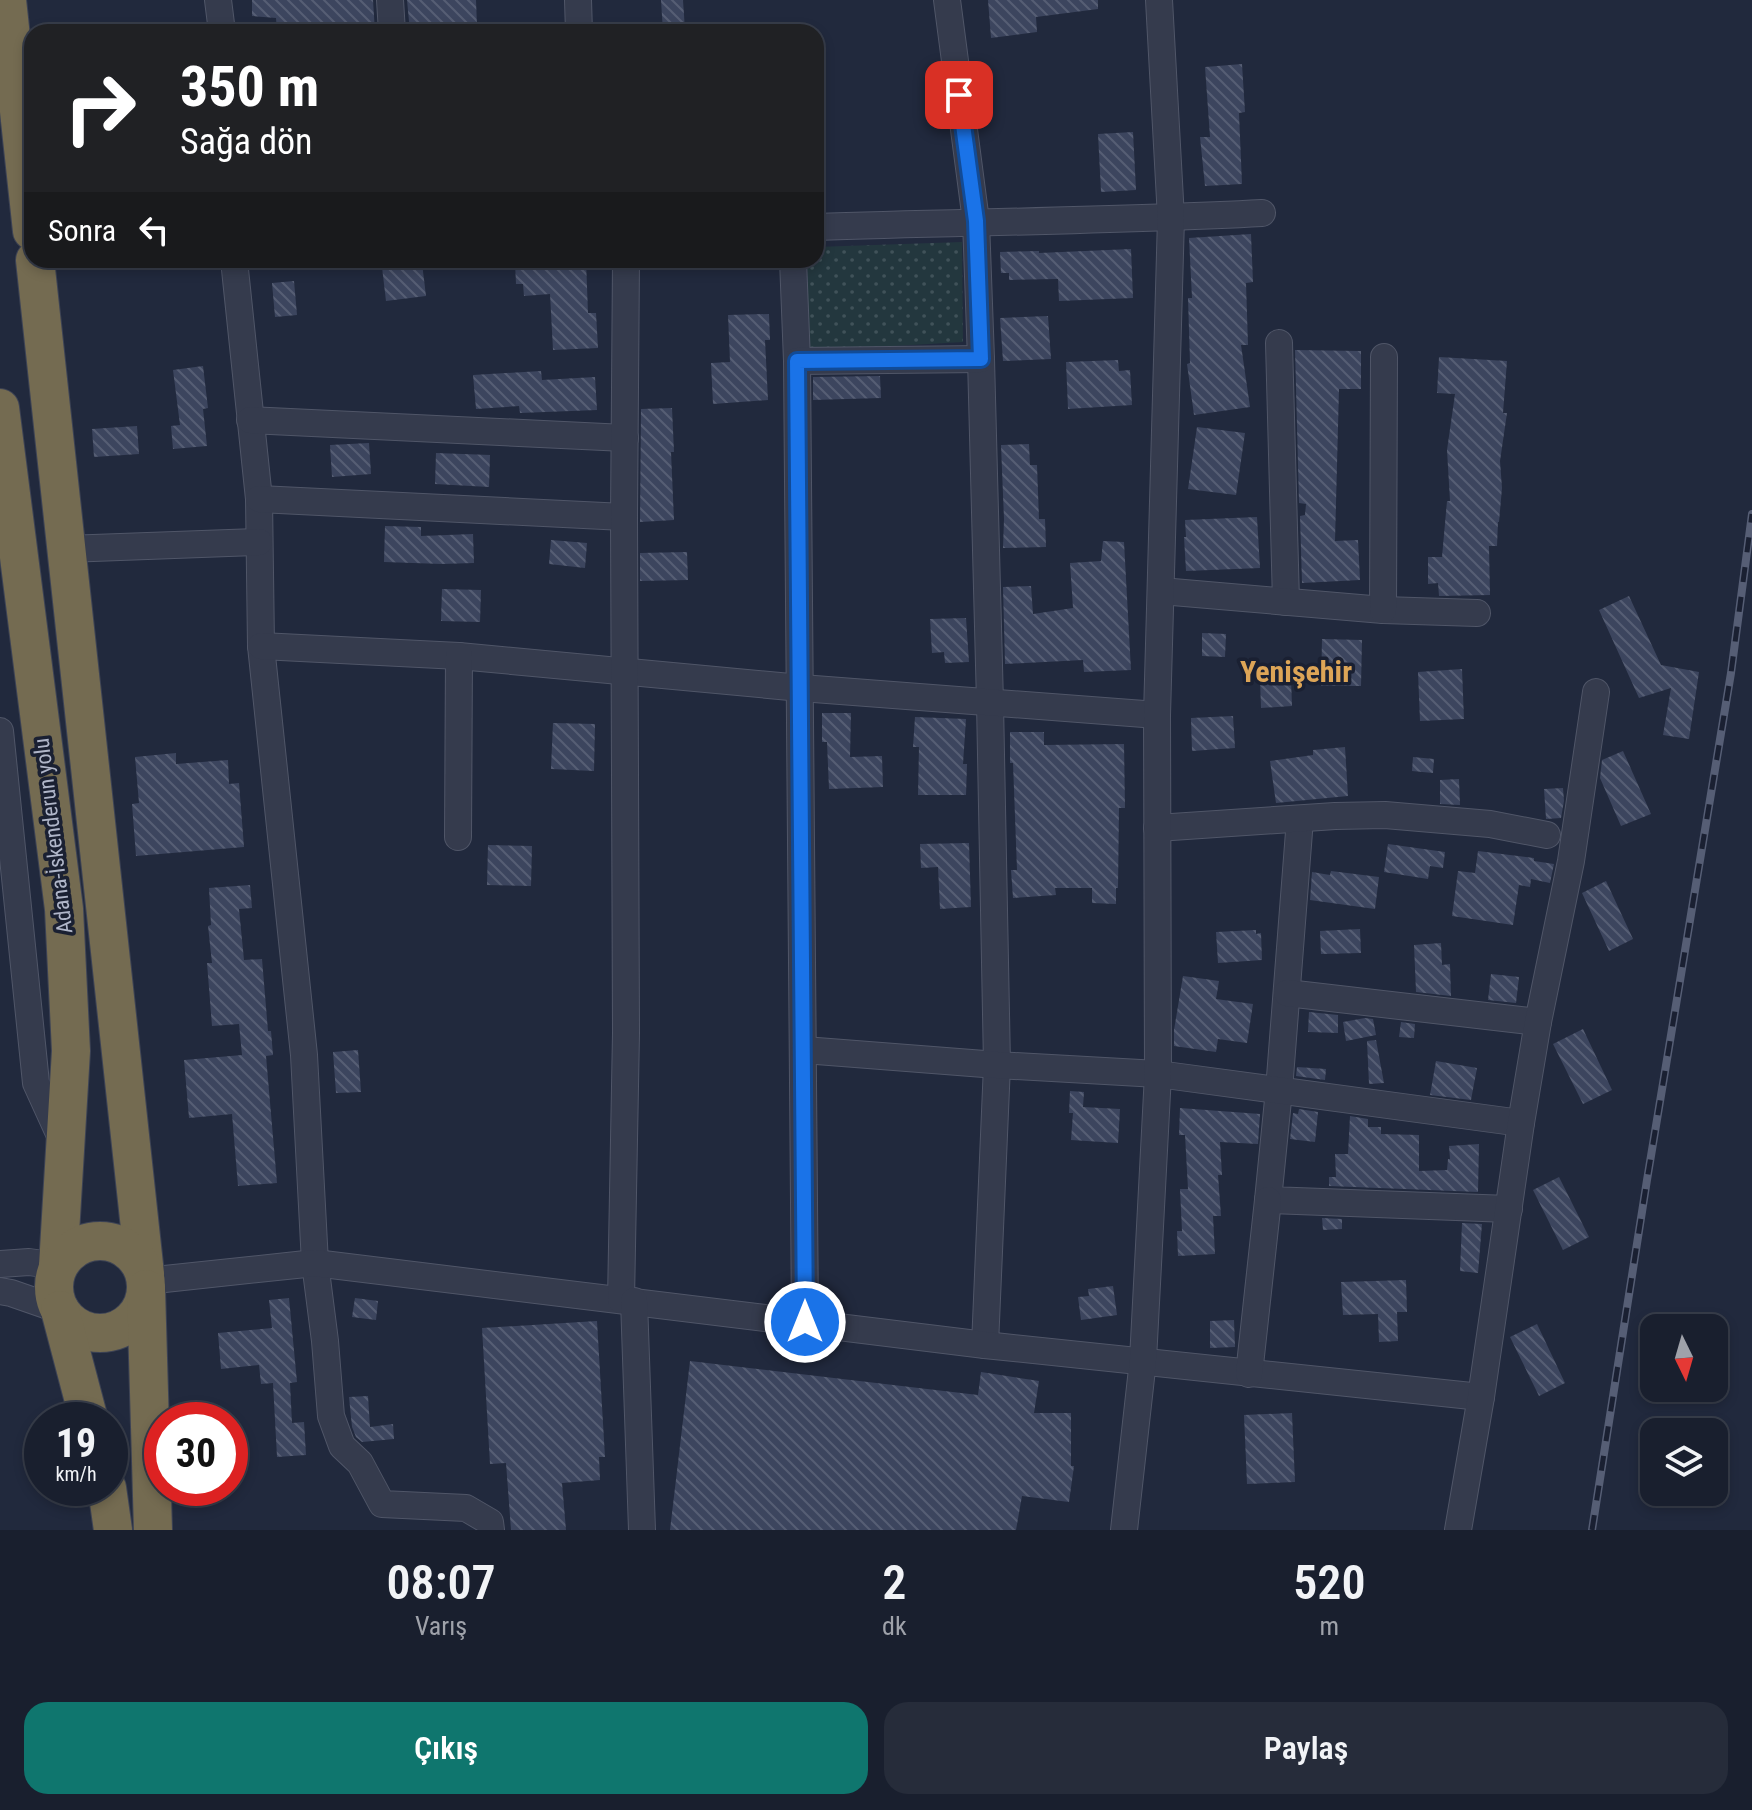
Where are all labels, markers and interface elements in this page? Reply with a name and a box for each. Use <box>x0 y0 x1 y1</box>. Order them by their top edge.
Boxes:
text: 350 m <box>180 54 319 120</box>
icon: right <box>48 56 152 160</box>
pin <box>925 61 993 129</box>
icon: arrive <box>937 73 981 117</box>
text: Sağa dön <box>180 121 313 163</box>
icon: left <box>132 208 176 252</box>
text: Sonra <box>48 213 116 248</box>
district label: Yenişehir <box>1240 654 1352 689</box>
street label: Adana-İskenderun yolu <box>29 737 77 935</box>
position arrow <box>763 1280 847 1364</box>
north arrow <box>1640 1314 1728 1402</box>
map controls <box>1640 1314 1728 1506</box>
speed limit sign: 30 <box>144 1402 248 1506</box>
button: layers <box>1640 1418 1728 1506</box>
text: 19 <box>56 1420 96 1467</box>
text: km/h <box>55 1462 97 1486</box>
text: 08:07 <box>386 1554 496 1611</box>
text: 2 <box>882 1554 906 1611</box>
text: 520 <box>1293 1554 1366 1611</box>
text: Varış <box>415 1611 467 1641</box>
text: dk <box>882 1611 907 1641</box>
text: m <box>1320 1611 1339 1641</box>
button: Çıkış <box>24 1702 868 1794</box>
button: Paylaş <box>884 1702 1728 1794</box>

